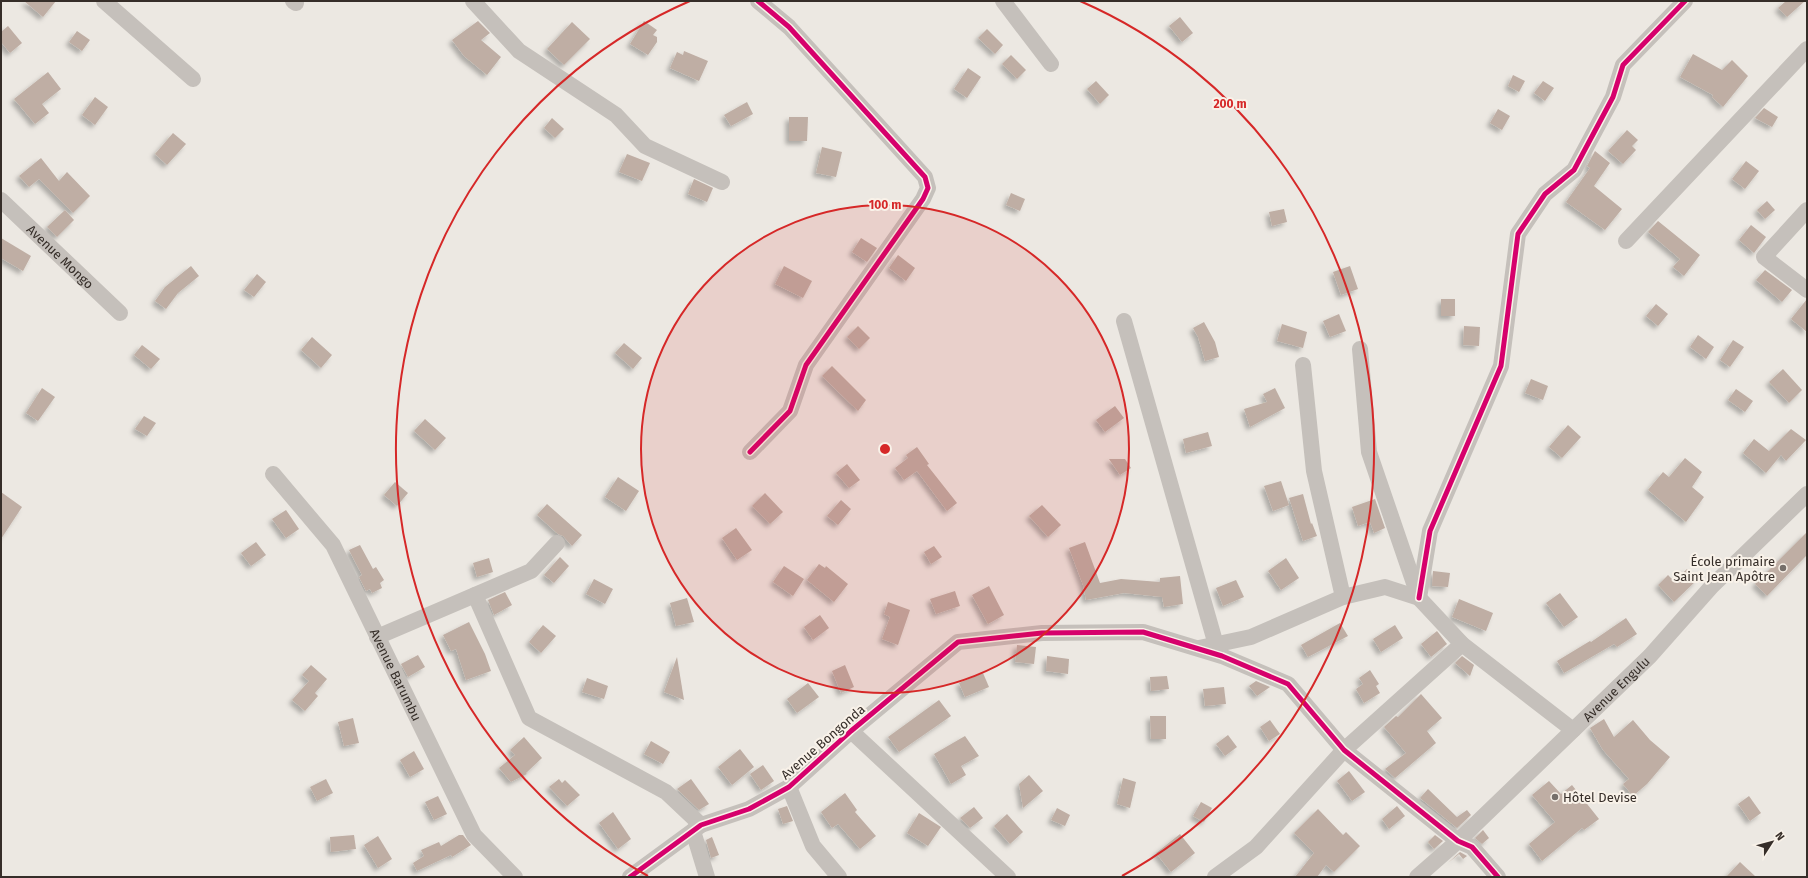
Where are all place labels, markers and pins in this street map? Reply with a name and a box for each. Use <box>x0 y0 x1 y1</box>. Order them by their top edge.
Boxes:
centre of rings <box>878 442 892 456</box>
place label: École primaire Saint Jean Apôtre <box>1673 554 1775 584</box>
marker: École primaire Saint Jean Apôtre <box>1778 563 1788 573</box>
place label: Hôtel Devise <box>1563 790 1637 805</box>
marker: Hôtel Devise <box>1550 792 1560 802</box>

